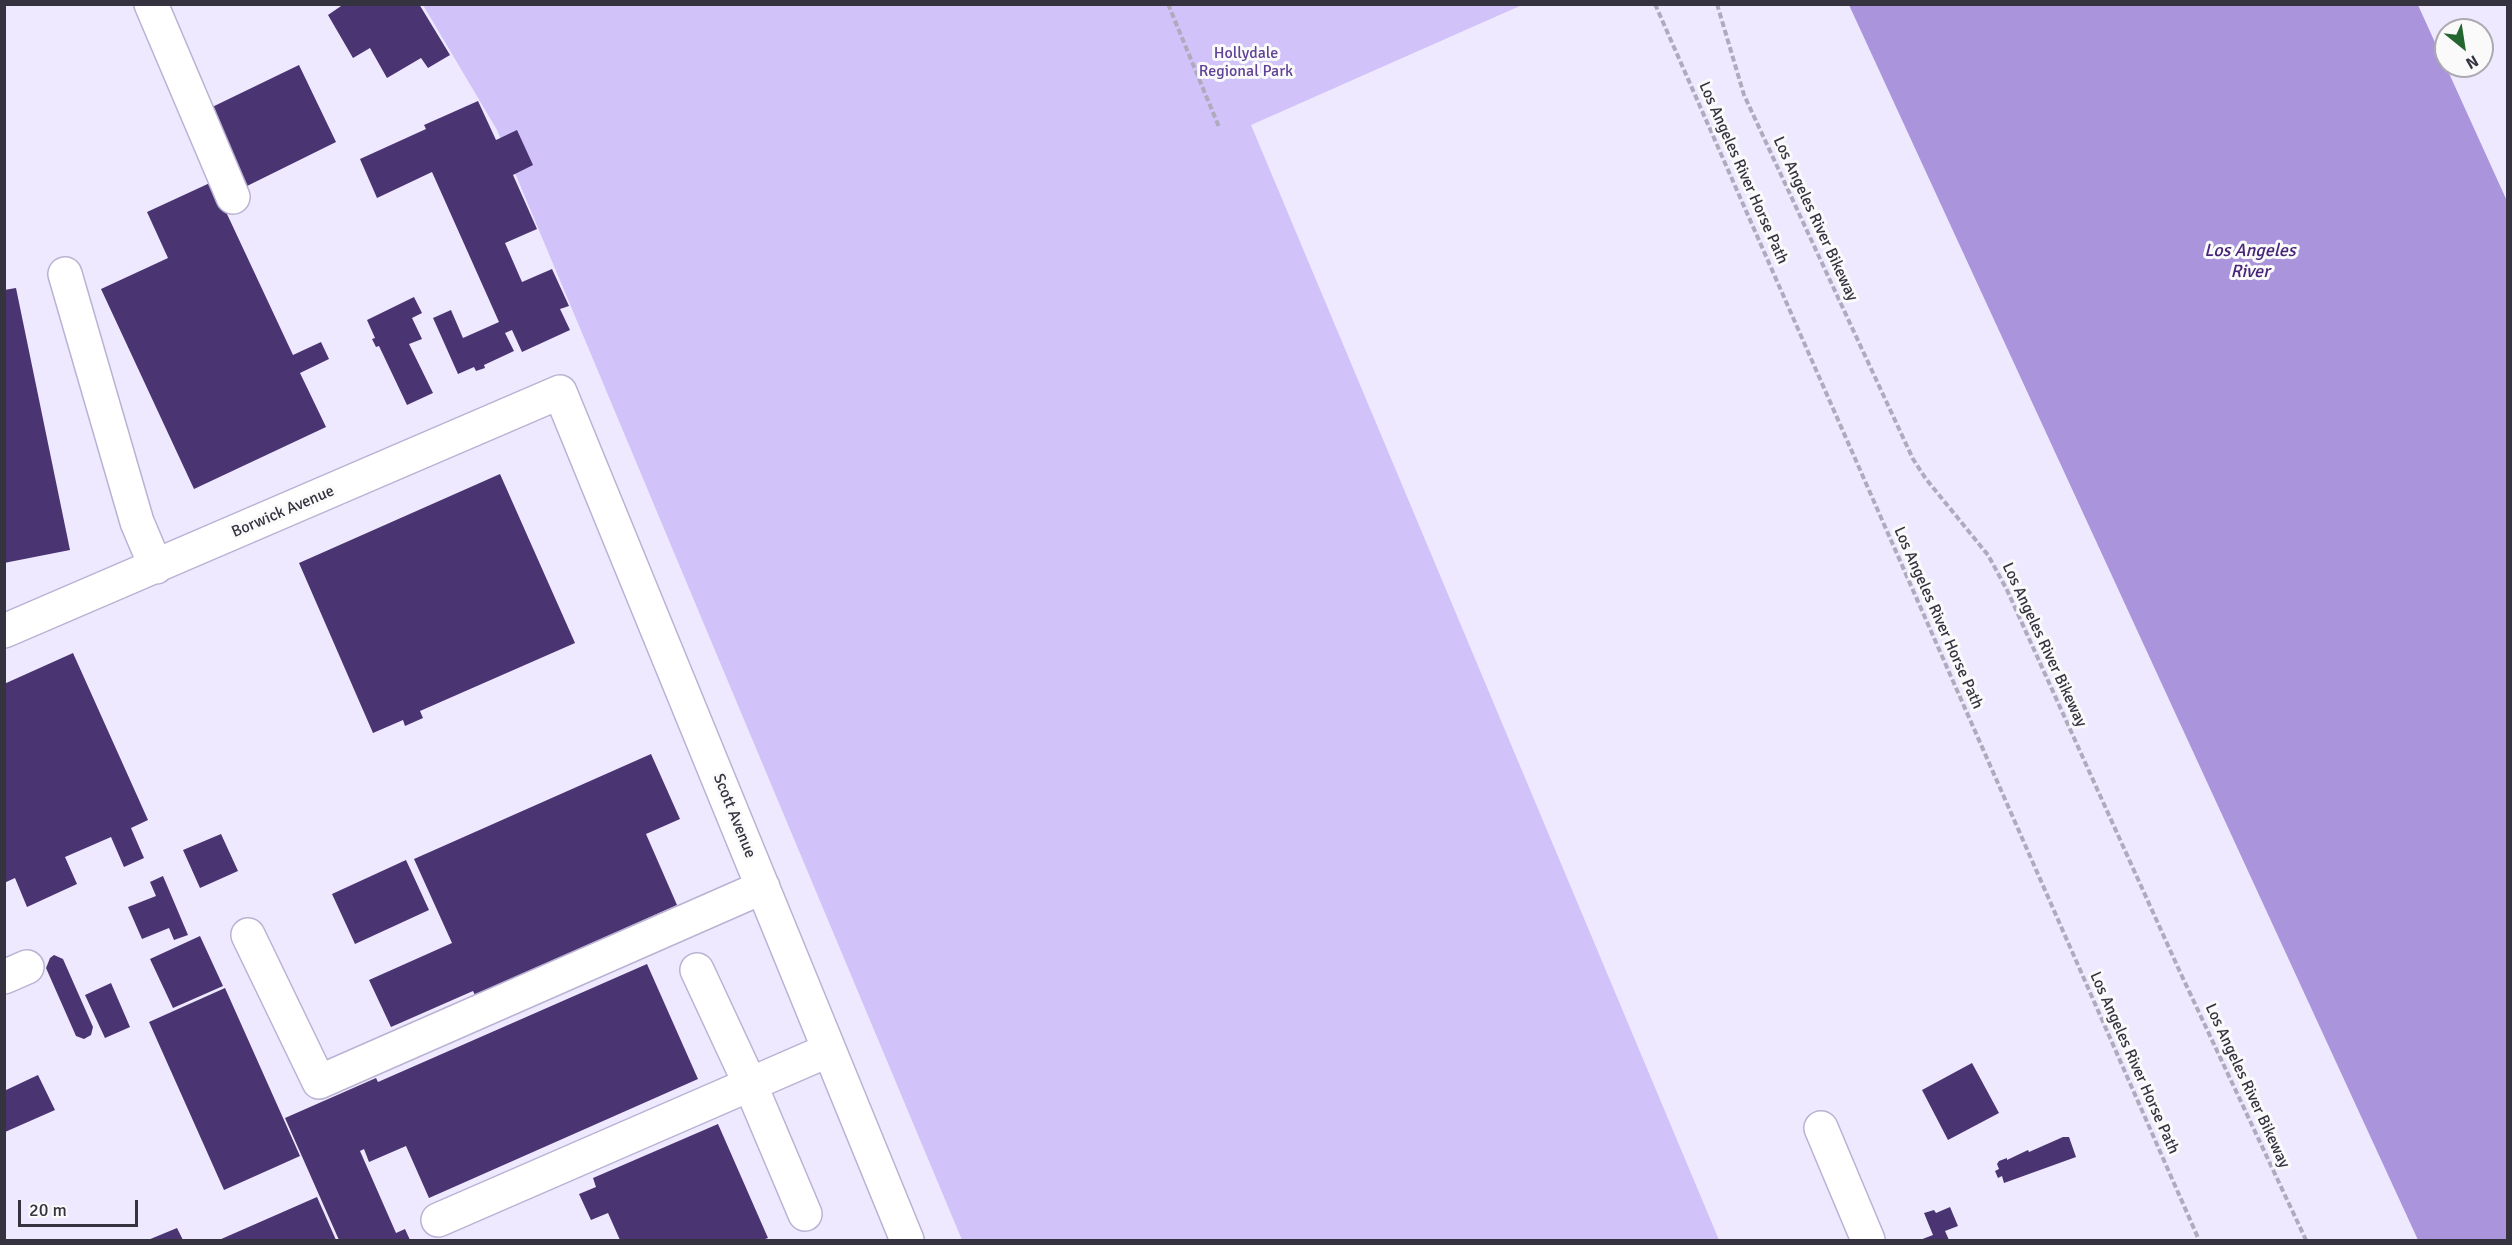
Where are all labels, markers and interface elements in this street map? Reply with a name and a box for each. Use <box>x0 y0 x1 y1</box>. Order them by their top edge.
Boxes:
north arrow <box>2434 18 2494 78</box>
park label: Hollydale Regional Park <box>1199 44 1293 82</box>
text: N <box>2462 50 2482 73</box>
street label: Los Angeles River Horse Path <box>1694 79 1792 267</box>
street label: Los Angeles River Bikeway <box>1768 134 1862 304</box>
water label: Los Angeles River <box>2204 240 2296 282</box>
street label: Borwick Avenue <box>229 482 337 542</box>
street label: Los Angeles River Horse Path <box>1889 524 1987 712</box>
street label: Los Angeles River Bikeway <box>1997 560 2091 730</box>
street label: Scott Avenue <box>708 771 760 861</box>
street label: Los Angeles River Horse Path <box>2085 969 2183 1157</box>
street label: Los Angeles River Bikeway <box>2200 1001 2294 1171</box>
scale bar <box>21 1188 141 1226</box>
text: 20 m <box>29 1199 67 1221</box>

